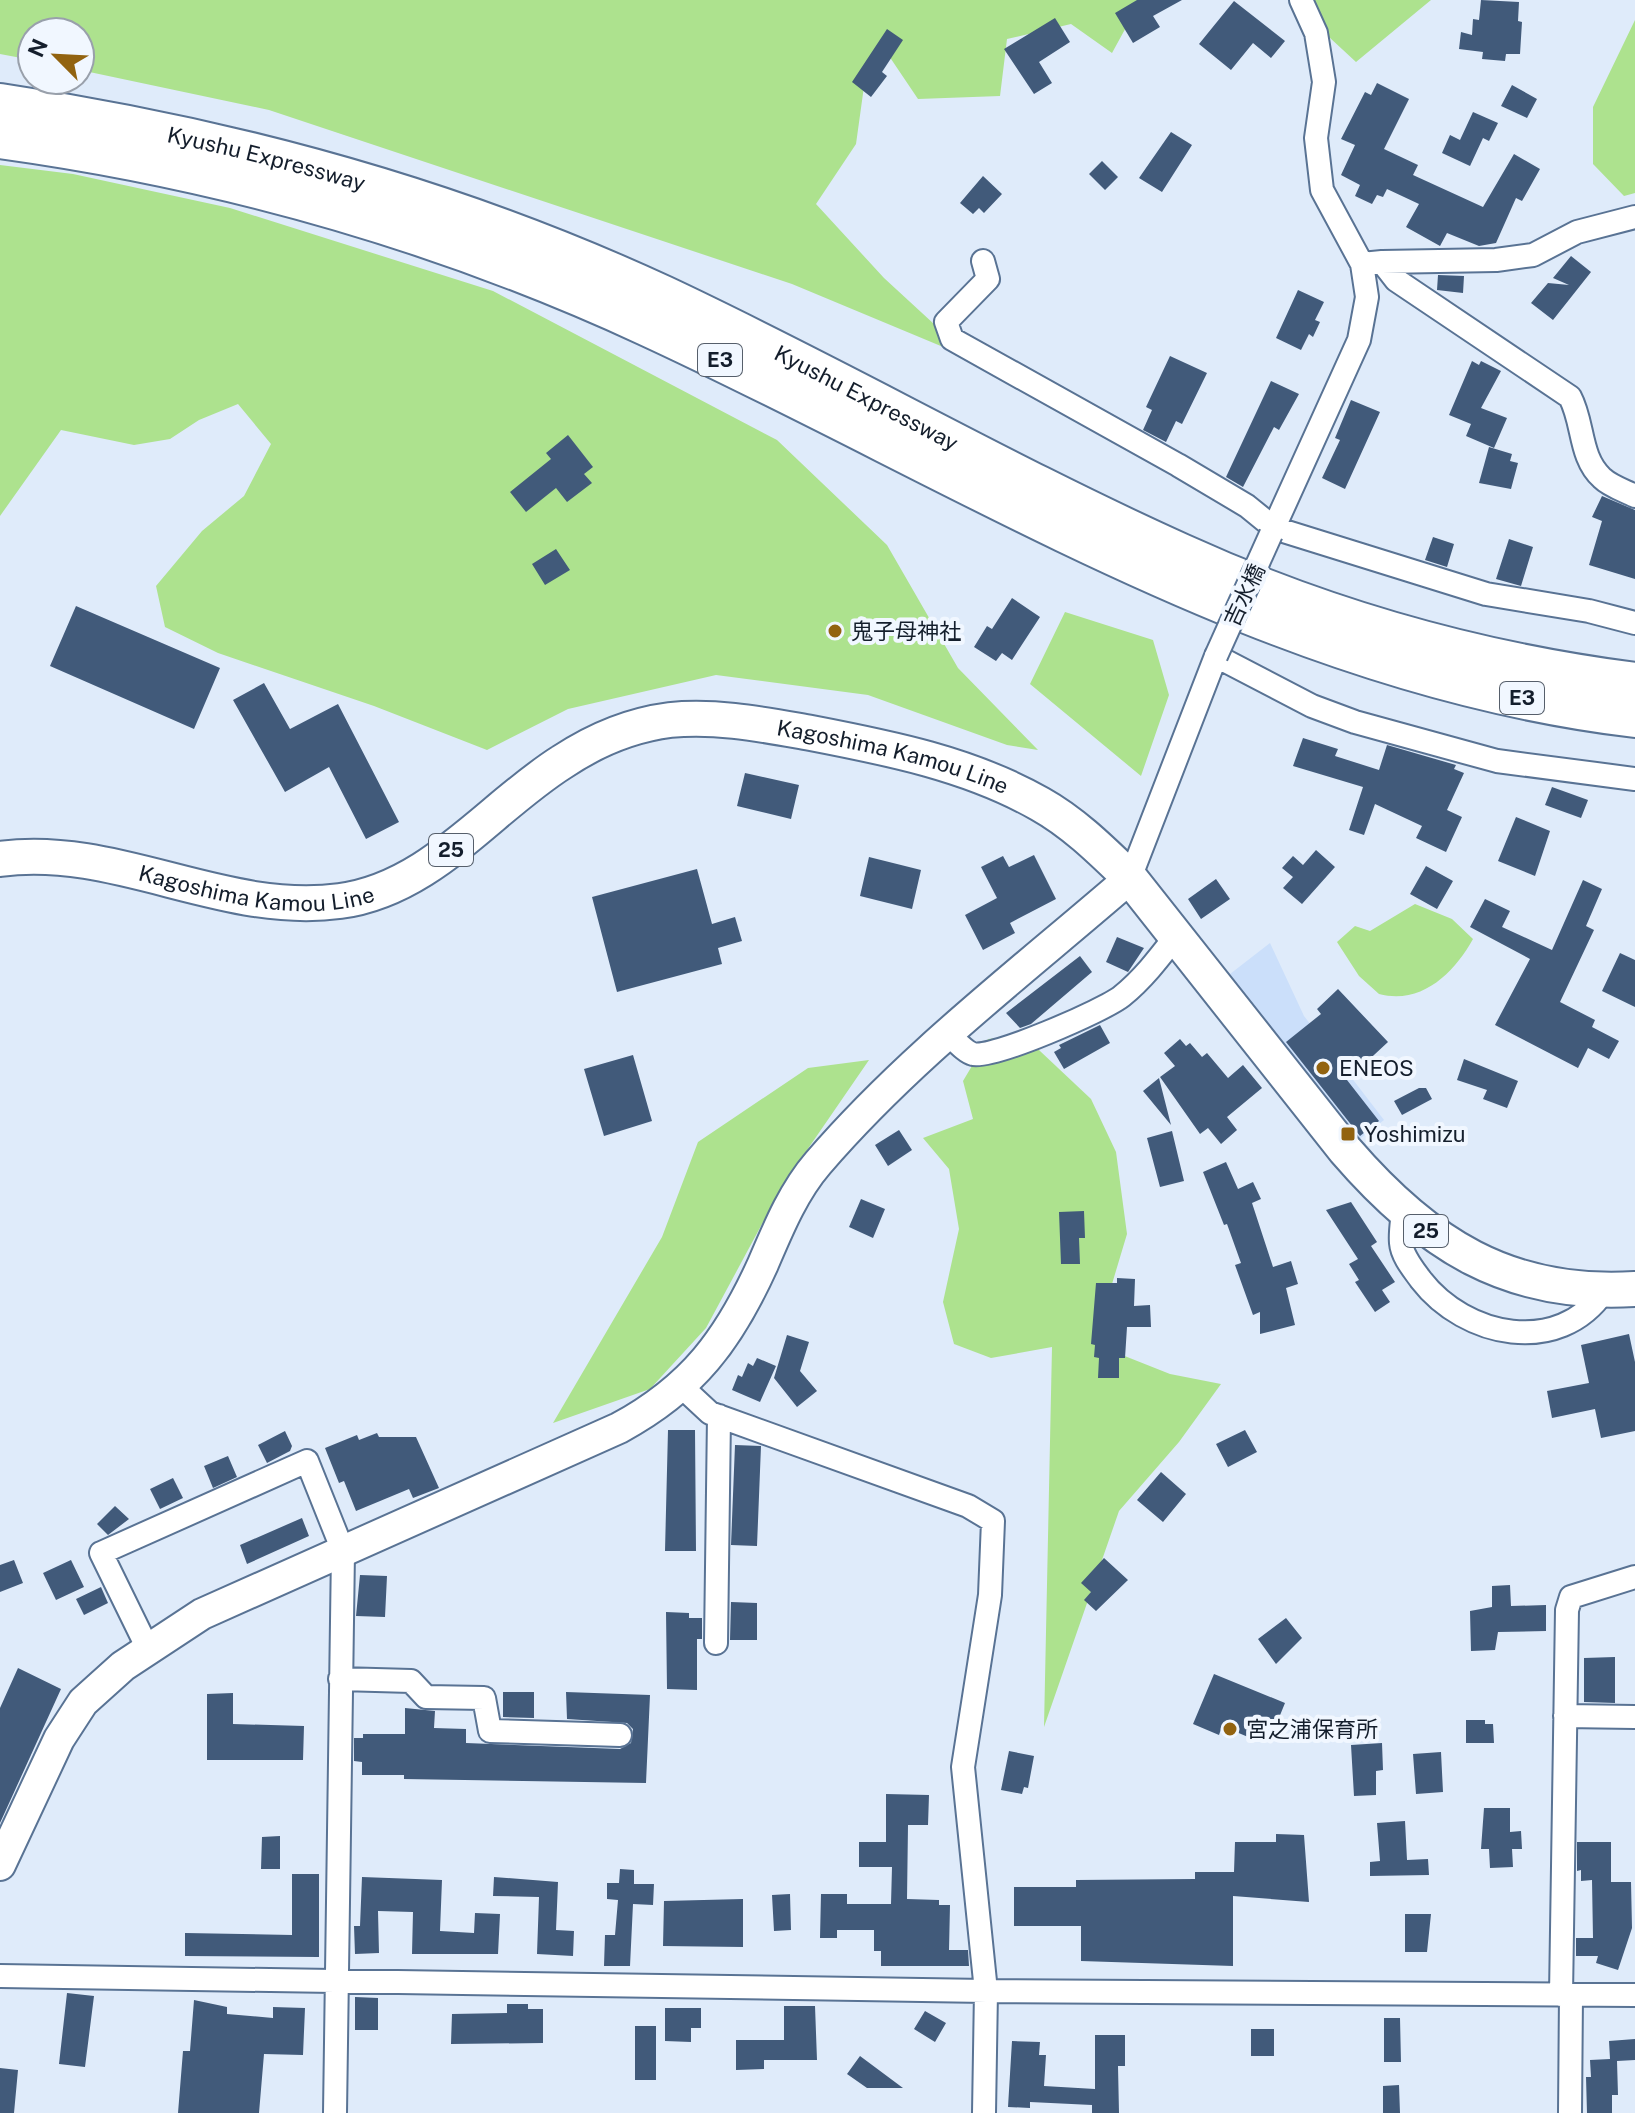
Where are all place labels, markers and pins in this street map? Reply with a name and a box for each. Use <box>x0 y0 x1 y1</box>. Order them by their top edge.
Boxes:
place label: 鬼子母神社 <box>851 618 961 644</box>
marker: 鬼子母神社 <box>826 622 844 640</box>
place label: ENEOS <box>1339 1055 1414 1081</box>
marker: ENEOS <box>1314 1059 1332 1077</box>
place label: Yoshimizu <box>1364 1121 1466 1147</box>
marker: Yoshimizu <box>1339 1125 1357 1143</box>
place label: 宮之浦保育所 <box>1246 1716 1378 1742</box>
marker: 宮之浦保育所 <box>1221 1720 1239 1738</box>

